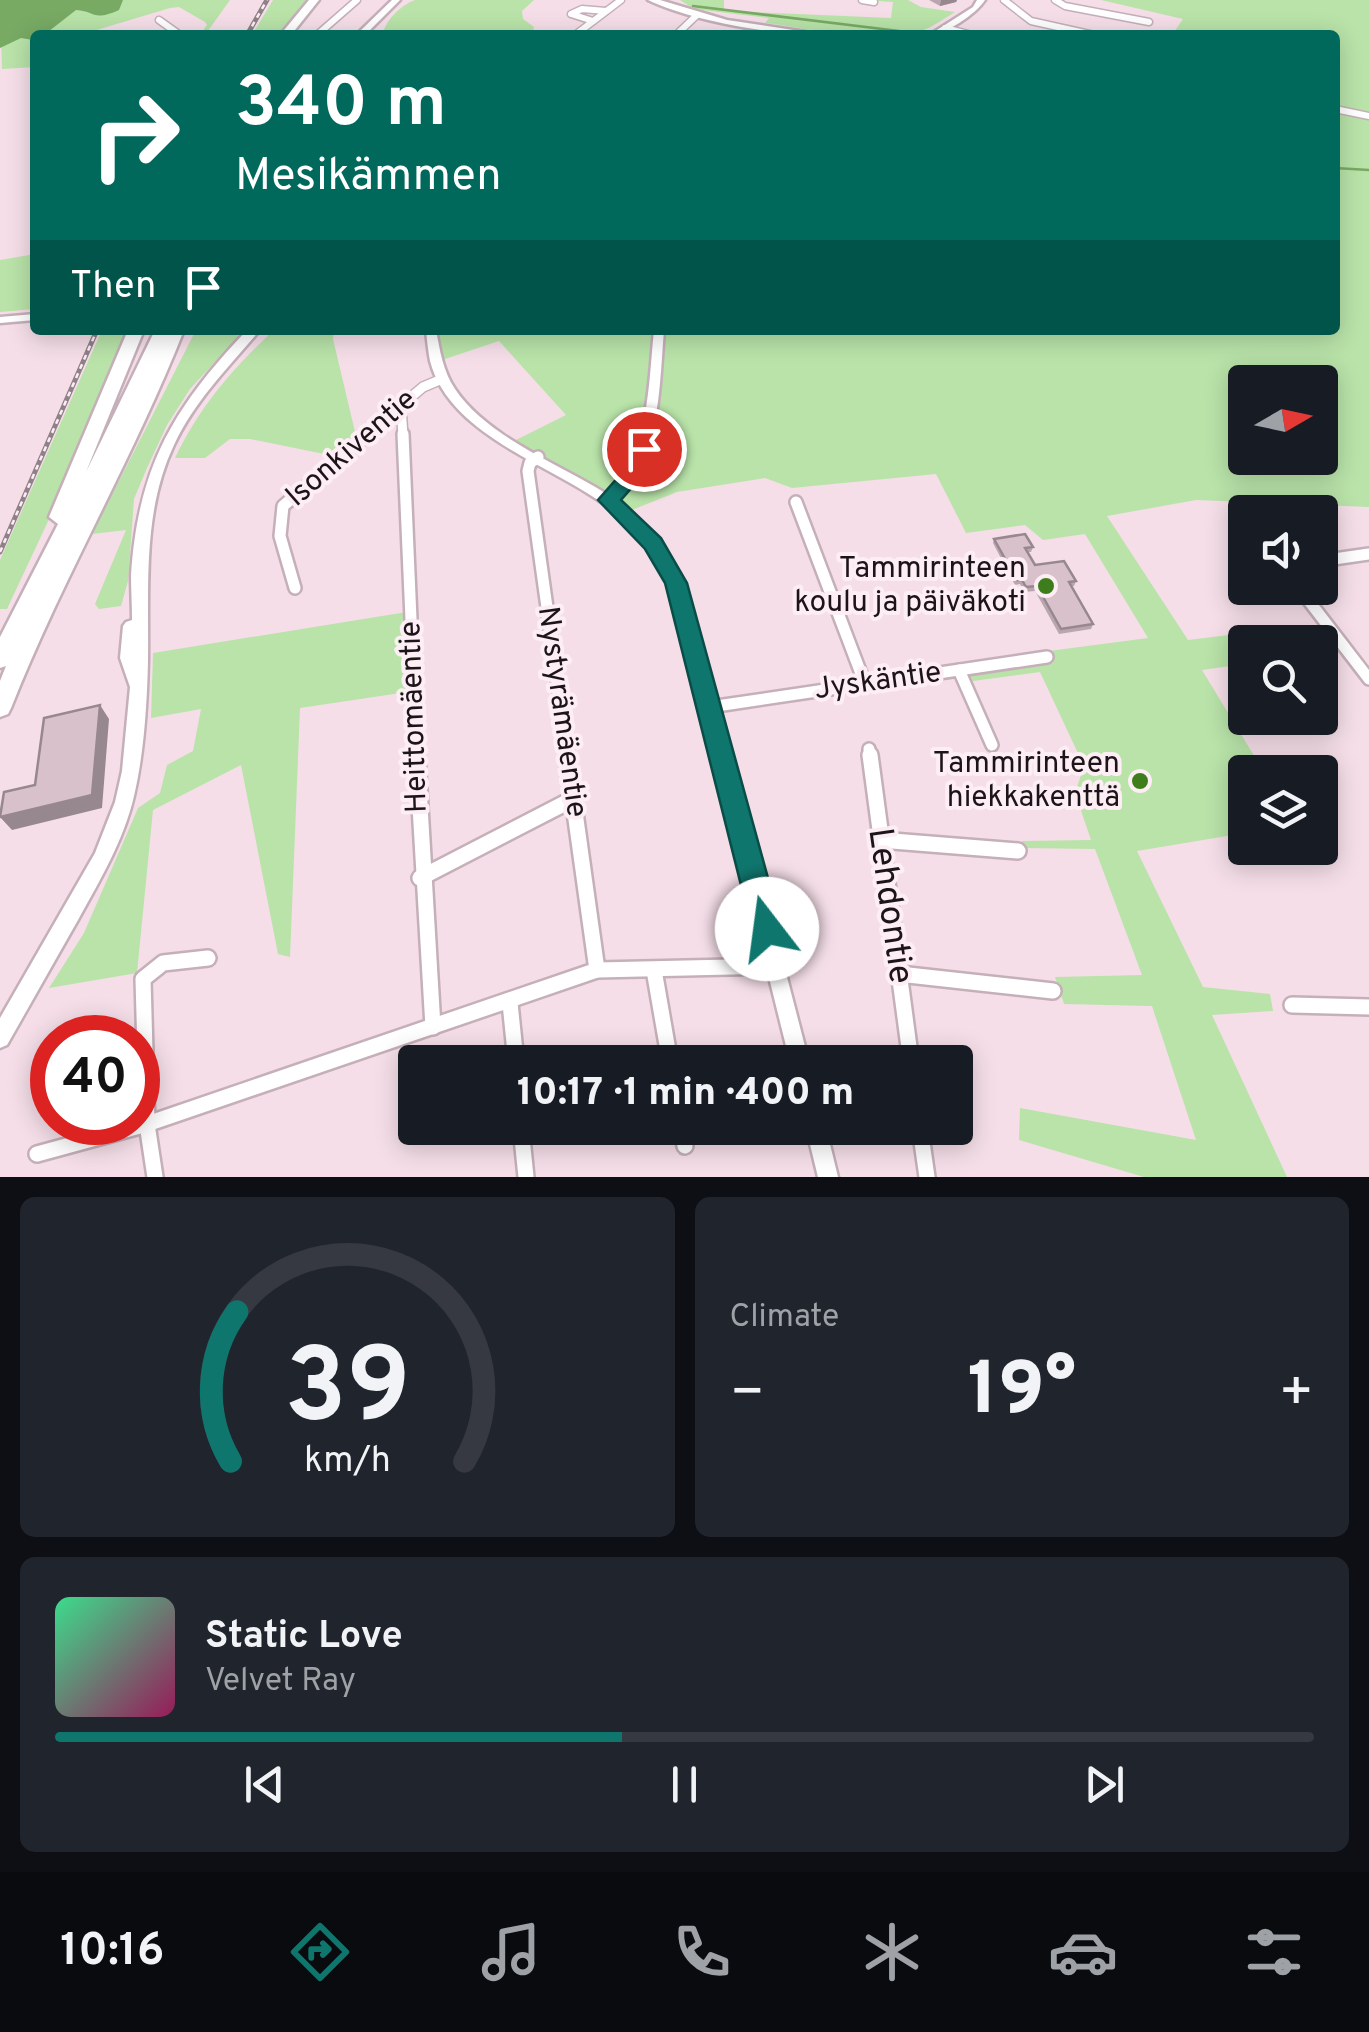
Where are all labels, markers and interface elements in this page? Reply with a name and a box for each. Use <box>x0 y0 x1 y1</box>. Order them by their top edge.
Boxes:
text: 340 m <box>235 62 447 151</box>
icon: right <box>70 70 200 200</box>
text: Mesikämmen <box>235 149 502 206</box>
icon: arrive <box>176 260 231 315</box>
text: Then <box>70 263 156 312</box>
north arrow <box>1228 365 1338 475</box>
map controls <box>1228 365 1338 865</box>
street label: Isonkiventie <box>279 382 425 516</box>
pin <box>602 407 687 492</box>
icon: arrive <box>617 422 672 477</box>
button: sound <box>1228 495 1338 605</box>
place label: Tammirinteen koulu ja päiväkoti <box>794 551 1026 622</box>
marker: Tammirinteen koulu ja päiväkoti <box>1035 575 1057 597</box>
street label: Nystyrämäentie <box>528 604 594 820</box>
street label: Heittomäentie <box>393 620 437 814</box>
button: search <box>1228 625 1338 735</box>
street label: Jyskäntie <box>812 655 944 709</box>
place label: Tammirinteen hiekkakenttä <box>933 746 1120 817</box>
button: layers <box>1228 755 1338 865</box>
marker: Tammirinteen hiekkakenttä <box>1129 770 1151 792</box>
street label: Lehdontie <box>856 825 922 987</box>
position arrow <box>715 877 819 981</box>
speed limit sign: 40 <box>30 1015 160 1145</box>
text: 10:17 · 1 min · 400 m <box>517 1070 854 1119</box>
text: Climate <box>730 1298 839 1338</box>
text: 39 <box>284 1327 410 1459</box>
text: 19° <box>967 1346 1076 1441</box>
text: − <box>730 1360 765 1430</box>
text: + <box>1279 1360 1314 1430</box>
text: km/h <box>304 1439 391 1485</box>
text: Static Love <box>205 1613 403 1662</box>
text: Velvet Ray <box>205 1662 356 1702</box>
icon: previous <box>237 1757 292 1812</box>
icon: pause <box>657 1757 712 1812</box>
icon: next <box>1077 1757 1132 1812</box>
icon: directions <box>285 1917 355 1987</box>
icon: music <box>476 1917 546 1987</box>
icon: phone <box>667 1917 737 1987</box>
icon: climate <box>857 1917 927 1987</box>
icon: car <box>1048 1917 1118 1987</box>
icon: filters <box>1239 1917 1309 1987</box>
text: 10:16 <box>60 1924 165 1981</box>

